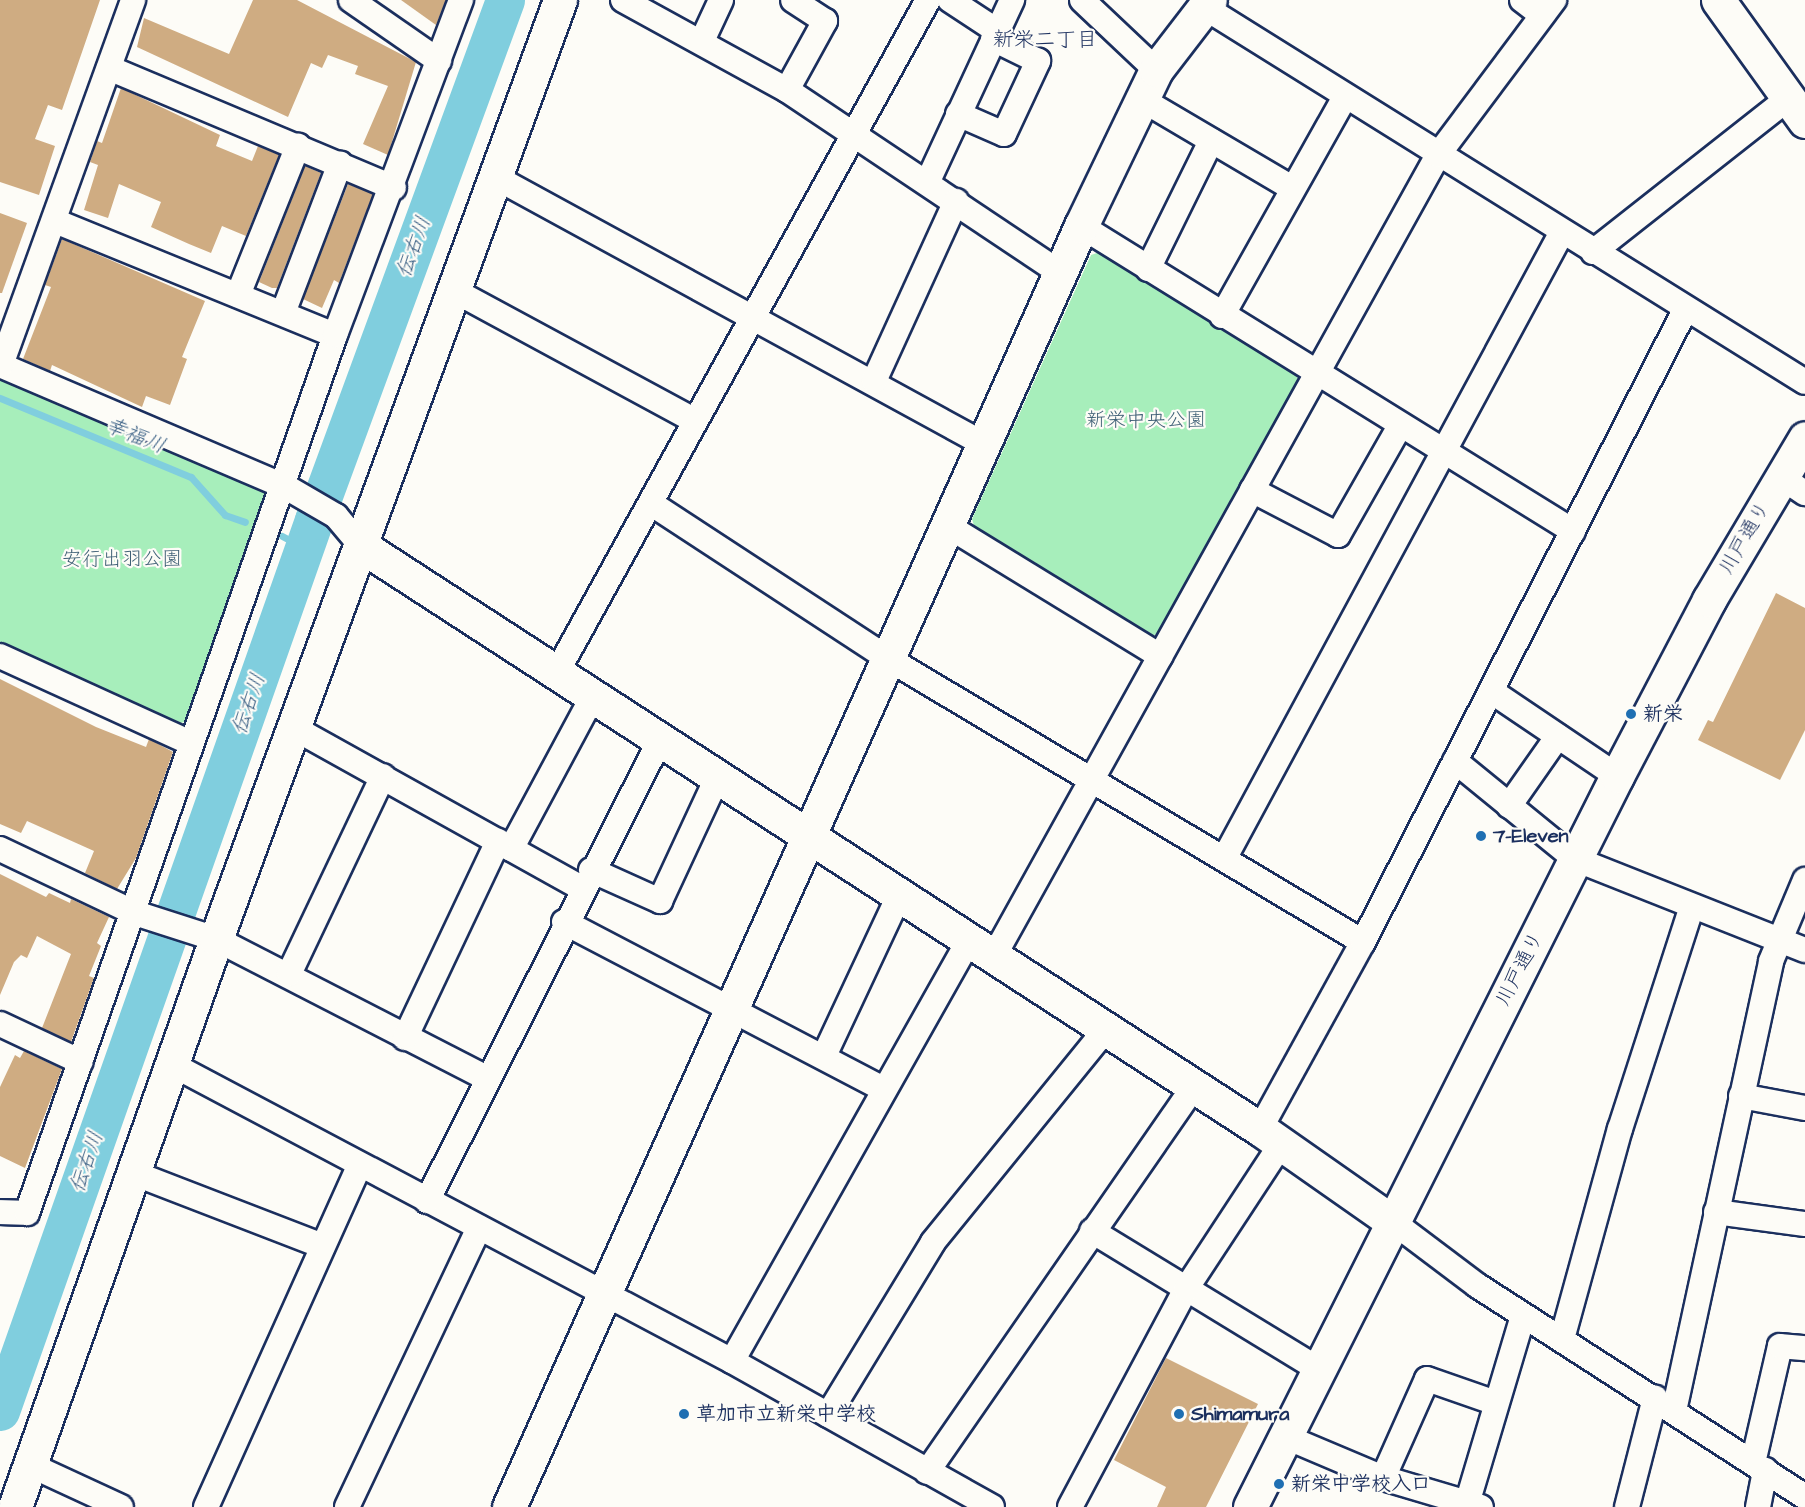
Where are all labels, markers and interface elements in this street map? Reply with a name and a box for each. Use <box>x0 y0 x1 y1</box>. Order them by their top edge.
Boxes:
district label: 新栄二丁目 <box>993 27 1097 53</box>
water label: 伝右川 <box>391 213 437 281</box>
park label: 新栄中央公園 <box>1086 408 1206 432</box>
water label: 幸福川 <box>101 413 169 459</box>
street label: 川戸通り <box>1715 497 1775 579</box>
park label: 安行出羽公園 <box>62 547 182 571</box>
water label: 伝右川 <box>227 670 271 738</box>
place label: 新栄 <box>1643 702 1683 726</box>
marker: 新栄 <box>1624 707 1638 721</box>
place label: 7-Eleven <box>1493 824 1569 848</box>
marker: 7-Eleven <box>1474 829 1488 843</box>
street label: 川戸通り <box>1491 928 1549 1010</box>
water label: 伝右川 <box>65 1128 109 1196</box>
place label: 草加市立新栄中学校 <box>696 1402 876 1426</box>
place label: Shimamura <box>1191 1402 1289 1426</box>
marker: 草加市立新栄中学校 <box>677 1407 691 1421</box>
marker: Shimamura <box>1172 1407 1186 1421</box>
place label: 新栄中学校入口 <box>1291 1472 1431 1496</box>
marker: 新栄中学校入口 <box>1272 1477 1286 1491</box>

